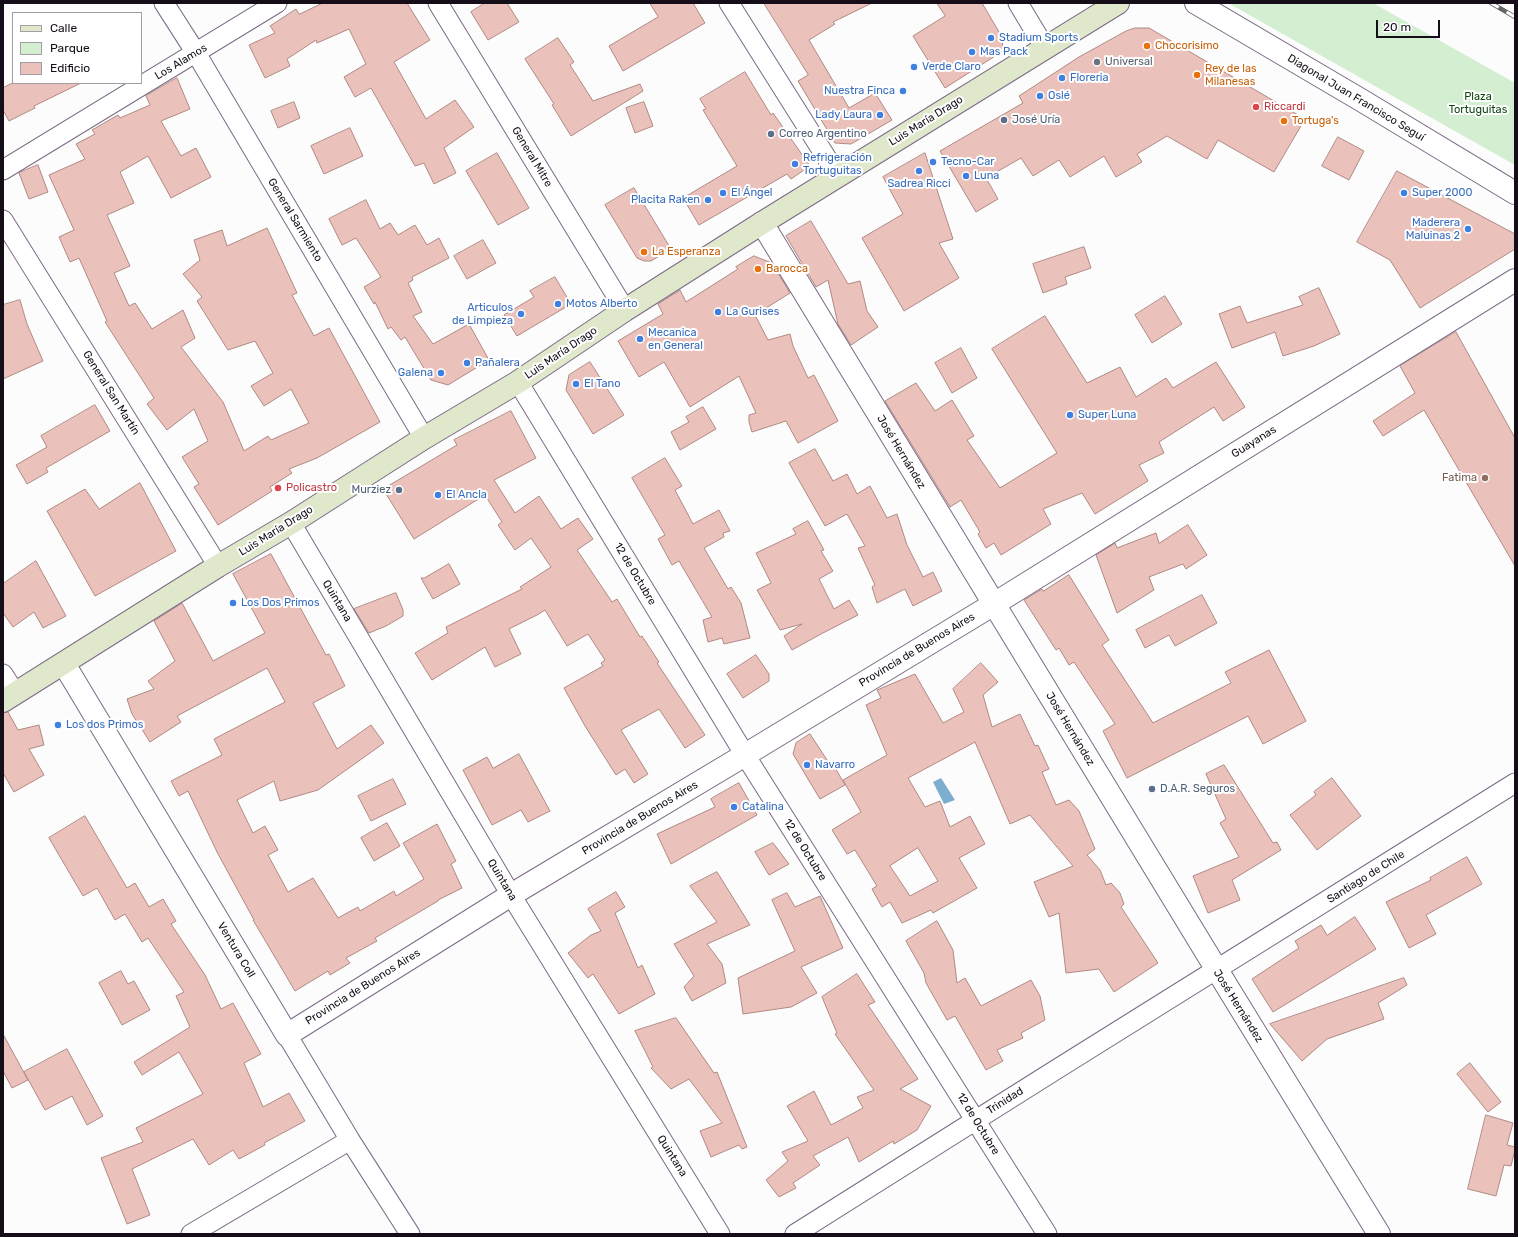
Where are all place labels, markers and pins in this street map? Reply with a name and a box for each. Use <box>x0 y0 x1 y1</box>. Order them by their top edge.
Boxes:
place label: Stadium Sports <box>999 31 1078 45</box>
marker: Stadium Sports <box>986 33 996 43</box>
place label: Chocorisimo <box>1155 39 1219 53</box>
marker: Chocorisimo <box>1142 41 1152 51</box>
place label: Mas Pack <box>980 45 1028 59</box>
marker: Mas Pack <box>967 47 977 57</box>
place label: Universal <box>1105 55 1153 69</box>
marker: Universal <box>1092 57 1102 67</box>
place label: Verde Claro <box>922 60 981 74</box>
marker: Verde Claro <box>909 62 919 72</box>
place label: Rey de las Milanesas <box>1205 62 1257 88</box>
marker: Rey de las Milanesas <box>1192 70 1202 80</box>
place label: Floreria <box>1070 71 1109 85</box>
marker: Floreria <box>1057 73 1067 83</box>
place label: Nuestra Finca <box>824 84 895 98</box>
marker: Nuestra Finca <box>898 86 908 96</box>
place label: Oslé <box>1048 89 1070 103</box>
marker: Oslé <box>1035 91 1045 101</box>
place label: Riccardi <box>1264 100 1305 114</box>
marker: Riccardi <box>1251 102 1261 112</box>
place label: Lady Laura <box>815 108 872 122</box>
marker: Lady Laura <box>875 110 885 120</box>
place label: José Uría <box>1012 113 1060 127</box>
place label: Tortuga's <box>1292 114 1339 128</box>
marker: José Uría <box>999 115 1009 125</box>
marker: Tortuga's <box>1279 116 1289 126</box>
place label: Correo Argentino <box>779 127 867 141</box>
marker: Correo Argentino <box>766 129 776 139</box>
place label: Refrigeración Tortuguitas <box>803 151 872 177</box>
place label: Tecno-Car <box>941 155 994 169</box>
marker: Tecno-Car <box>928 157 938 167</box>
marker: Refrigeración Tortuguitas <box>790 159 800 169</box>
marker: Sadrea Ricci <box>914 166 924 176</box>
place label: Luna <box>974 169 999 183</box>
marker: Luna <box>961 171 971 181</box>
place label: Sadrea Ricci <box>887 177 951 191</box>
place label: El Ángel <box>731 186 772 200</box>
place label: Super 2000 <box>1412 186 1472 200</box>
marker: El Ángel <box>718 188 728 198</box>
marker: Super 2000 <box>1399 188 1409 198</box>
place label: Placita Raken <box>631 193 700 207</box>
marker: Placita Raken <box>703 195 713 205</box>
place label: Maderera Maluinas 2 <box>1406 216 1460 242</box>
marker: Maderera Maluinas 2 <box>1463 224 1473 234</box>
place label: La Esperanza <box>652 245 720 259</box>
marker: La Esperanza <box>639 247 649 257</box>
place label: Barocca <box>766 262 808 276</box>
marker: Barocca <box>753 264 763 274</box>
place label: Motos Alberto <box>566 297 637 311</box>
marker: Motos Alberto <box>553 299 563 309</box>
place label: Articulos de Limpieza <box>452 301 513 327</box>
place label: La Gurises <box>726 305 779 319</box>
marker: La Gurises <box>713 307 723 317</box>
marker: Articulos de Limpieza <box>516 309 526 319</box>
place label: Mecanica en General <box>648 326 703 352</box>
marker: Mecanica en General <box>635 334 645 344</box>
place label: Pañalera <box>475 356 520 370</box>
marker: Pañalera <box>462 358 472 368</box>
place label: Galena <box>398 366 433 380</box>
marker: Galena <box>436 368 446 378</box>
place label: El Tano <box>584 377 620 391</box>
marker: El Tano <box>571 379 581 389</box>
place label: Super Luna <box>1078 408 1136 422</box>
marker: Super Luna <box>1065 410 1075 420</box>
place label: Fatima <box>1442 471 1477 485</box>
marker: Fatima <box>1480 473 1490 483</box>
place label: Policastro <box>286 481 337 495</box>
marker: Policastro <box>273 483 283 493</box>
place label: Murziez <box>351 483 391 497</box>
marker: Murziez <box>394 485 404 495</box>
place label: El Ancla <box>446 488 487 502</box>
marker: El Ancla <box>433 490 443 500</box>
place label: Los Dos Primos <box>241 596 320 610</box>
marker: Los Dos Primos <box>228 598 238 608</box>
place label: Los dos Primos <box>66 718 143 732</box>
marker: Los dos Primos <box>53 720 63 730</box>
place label: Navarro <box>815 758 855 772</box>
marker: Navarro <box>802 760 812 770</box>
place label: D.A.R. Seguros <box>1160 782 1235 796</box>
marker: D.A.R. Seguros <box>1147 784 1157 794</box>
place label: Catalina <box>742 800 784 814</box>
marker: Catalina <box>729 802 739 812</box>

